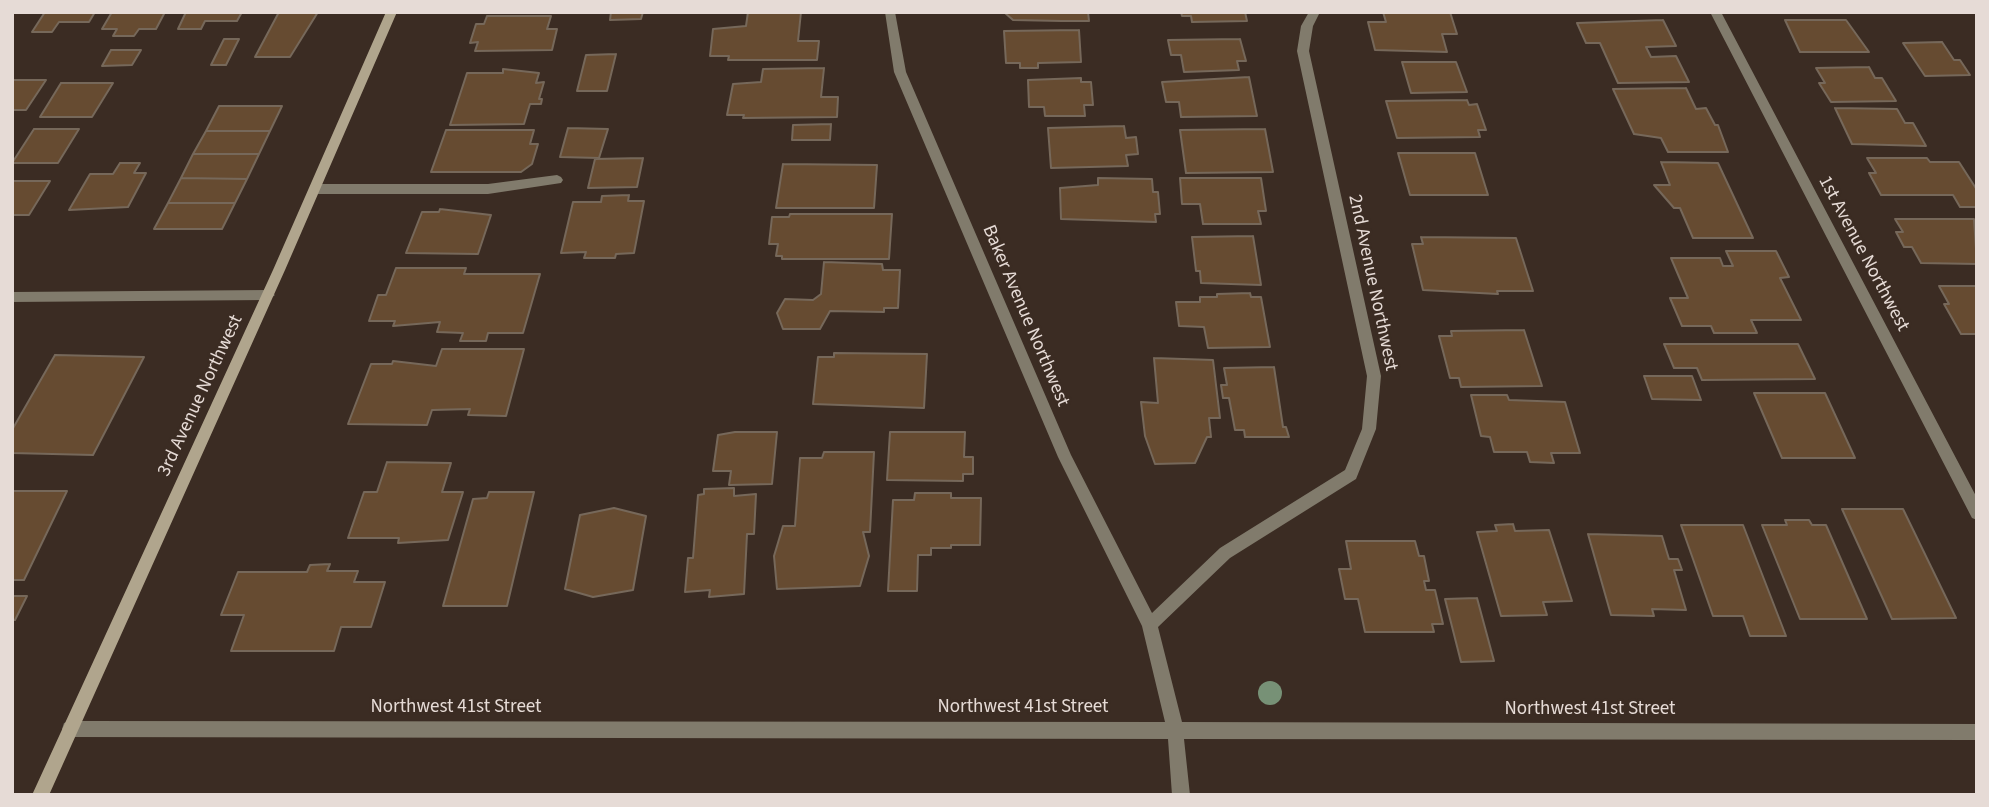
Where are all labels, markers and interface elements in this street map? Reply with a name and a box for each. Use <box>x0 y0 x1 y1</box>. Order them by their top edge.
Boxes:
street label: 1st Avenue Northwest <box>1812 172 1914 336</box>
street label: 2nd Avenue Northwest <box>1342 193 1402 373</box>
street label: Baker Avenue Northwest <box>976 222 1074 410</box>
street label: 3rd Avenue Northwest <box>154 312 248 480</box>
street label: Northwest 41st Street <box>370 697 542 719</box>
street label: Northwest 41st Street <box>937 697 1109 719</box>
street label: Northwest 41st Street <box>1504 699 1676 721</box>

